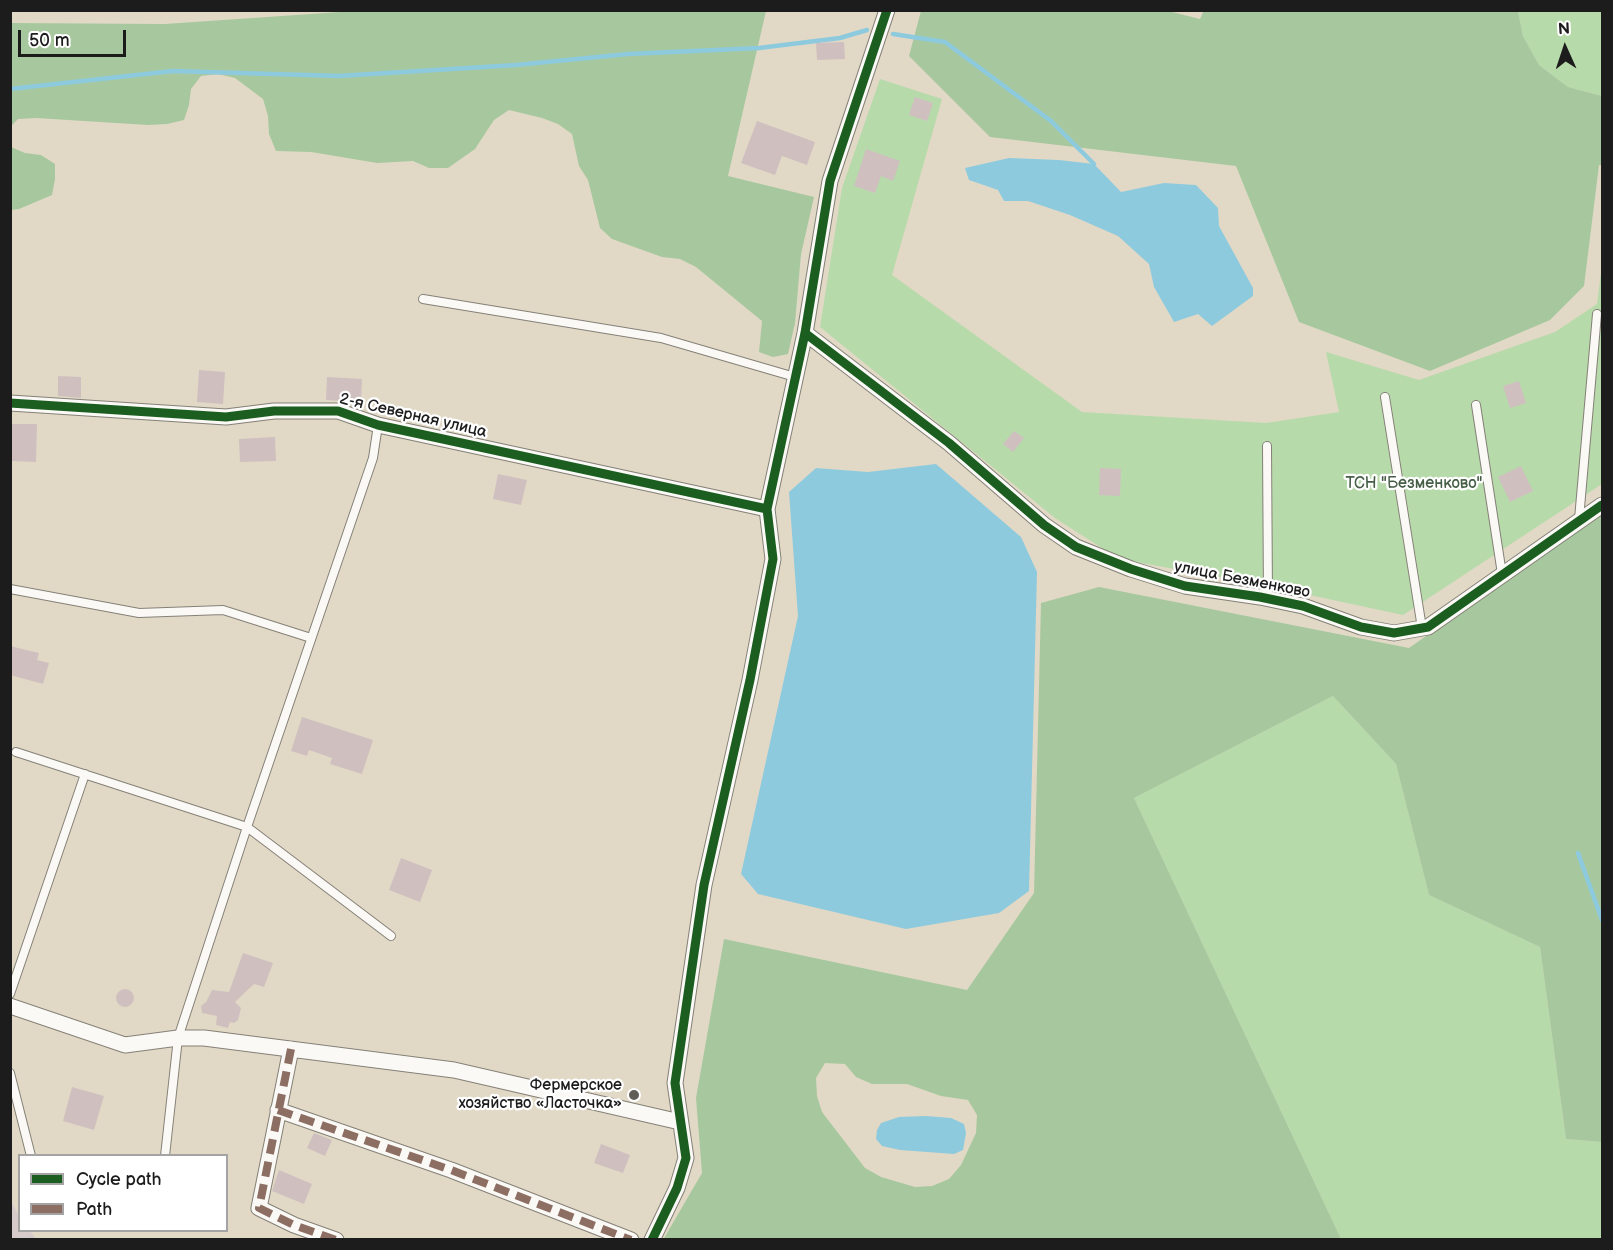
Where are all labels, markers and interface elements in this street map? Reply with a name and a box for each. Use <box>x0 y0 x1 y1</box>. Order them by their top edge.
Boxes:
scale bar <box>21 18 129 56</box>
north arrow <box>1535 18 1595 78</box>
text: N <box>1558 20 1571 39</box>
text: 50 m <box>29 30 70 51</box>
street label: 2-я Северная улица <box>338 390 488 442</box>
park label: ТСН "Безменково" <box>1346 474 1482 494</box>
street label: улица Безменково <box>1172 557 1312 603</box>
place label: Фермерское хозяйство «Ласточка» <box>458 1076 622 1114</box>
marker: Фермерское хозяйство «Ласточка» <box>627 1088 641 1102</box>
legend <box>18 1154 228 1232</box>
text: Cycle path <box>76 1169 162 1190</box>
text: Path <box>76 1199 112 1220</box>

